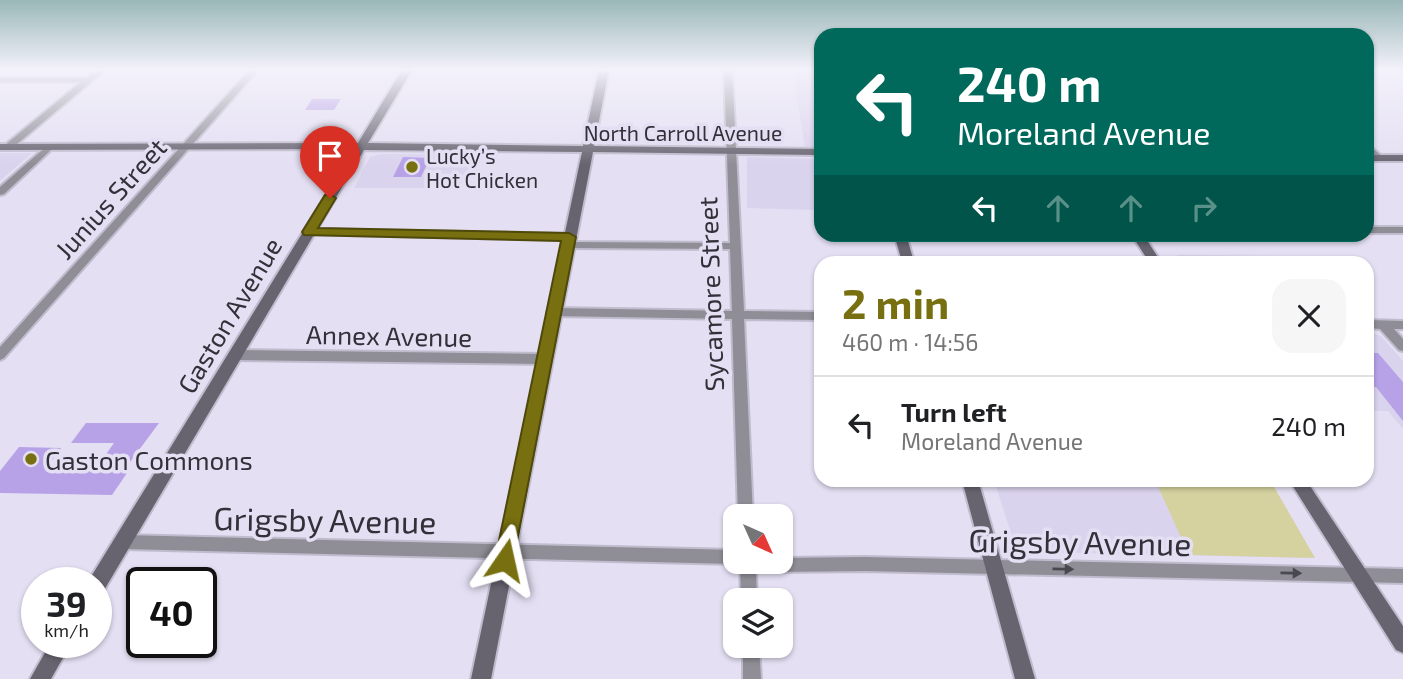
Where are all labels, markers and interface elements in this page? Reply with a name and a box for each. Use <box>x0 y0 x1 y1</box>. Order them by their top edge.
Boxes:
text: 240 m <box>957 53 1101 112</box>
icon: left <box>842 56 933 147</box>
text: Moreland Avenue <box>957 113 1210 151</box>
street label: North Carroll Avenue <box>584 120 782 145</box>
pin <box>300 126 360 198</box>
street label: Junius Street <box>48 131 172 265</box>
icon: arrive <box>311 137 349 175</box>
place label: Lucky’s Hot Chicken <box>426 143 538 192</box>
marker: Lucky’s Hot Chicken <box>404 159 420 175</box>
icon: left <box>966 189 1004 227</box>
icon: ahead <box>1039 189 1077 227</box>
icon: ahead <box>1112 189 1150 227</box>
icon: right <box>1185 189 1223 227</box>
street label: Sycamore Street <box>691 196 729 392</box>
street label: Gaston Avenue <box>170 232 288 398</box>
text: 2 min <box>842 277 949 327</box>
button: close <box>1272 279 1346 353</box>
street label: Annex Avenue <box>306 318 472 352</box>
text: 460 m · 14:56 <box>842 328 978 356</box>
text: Turn left <box>901 396 1007 427</box>
icon: left <box>842 406 880 444</box>
text: 240 m <box>1271 410 1346 441</box>
text: Moreland Avenue <box>901 427 1083 455</box>
place label: Gaston Commons <box>45 444 253 475</box>
marker: Gaston Commons <box>23 451 39 467</box>
street label: Grigsby Avenue <box>213 498 437 540</box>
north arrow <box>723 504 793 574</box>
map controls <box>723 504 793 658</box>
street label: Grigsby Avenue <box>968 520 1192 562</box>
position arrow <box>468 523 542 597</box>
one-way arrow <box>1053 564 1075 575</box>
speed limit sign: 40 <box>126 567 217 658</box>
one-way arrow <box>1280 568 1302 579</box>
text: 39 <box>46 582 87 624</box>
button: layers <box>723 588 793 658</box>
text: km/h <box>44 619 89 641</box>

